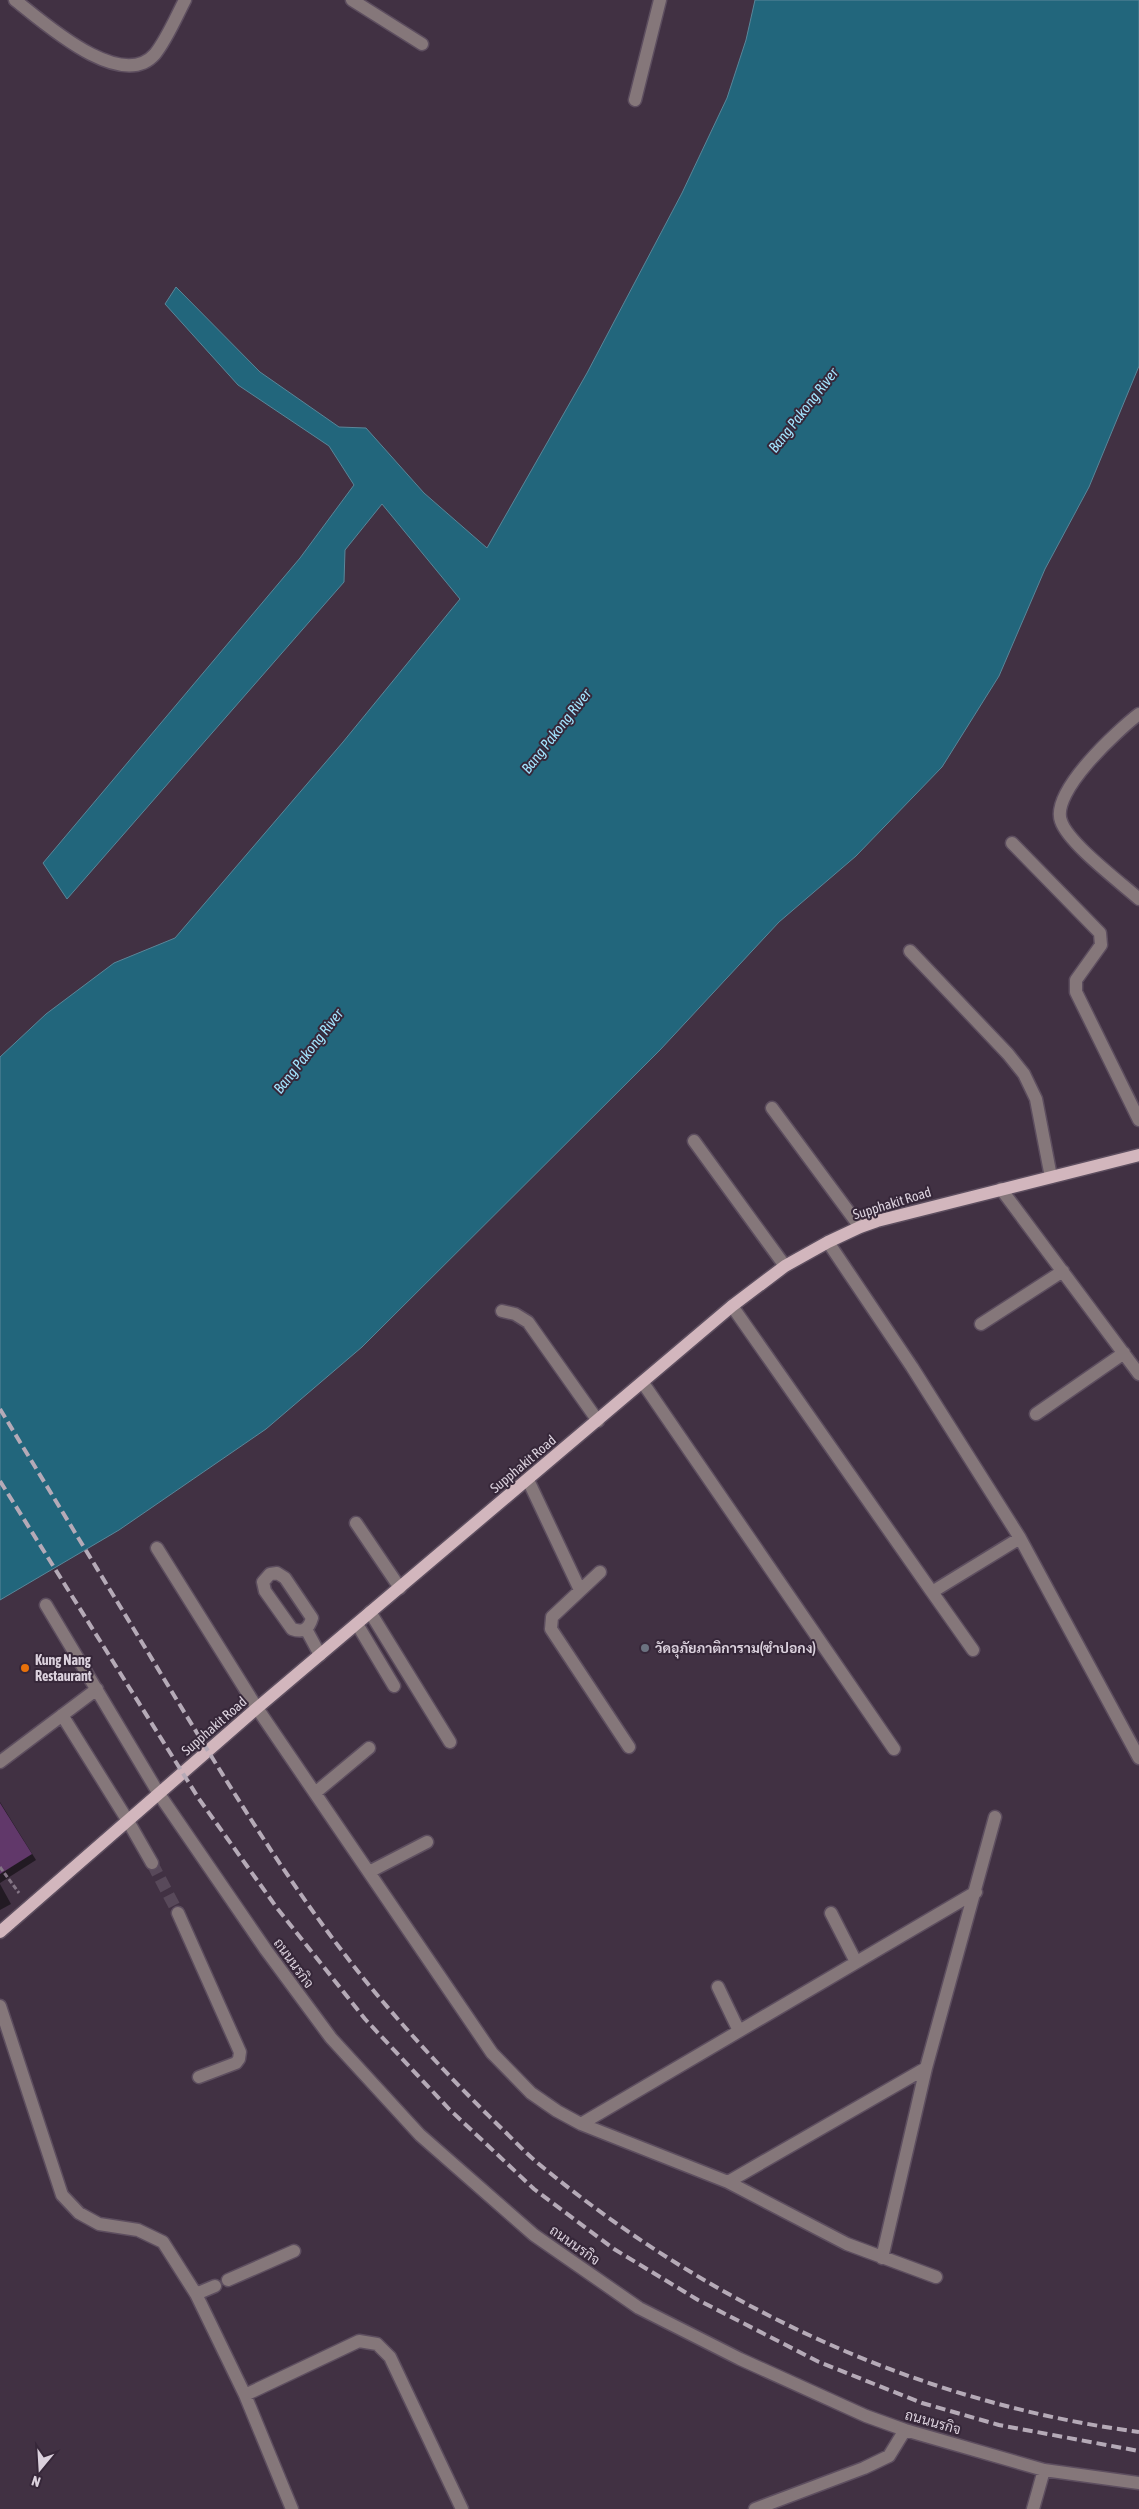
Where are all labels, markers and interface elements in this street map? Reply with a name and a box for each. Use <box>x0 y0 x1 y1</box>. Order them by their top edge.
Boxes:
water label: Bang Pakong River <box>765 364 842 456</box>
water label: Bang Pakong River <box>518 685 595 777</box>
water label: Bang Pakong River <box>270 1005 347 1097</box>
street label: Supphakit Road <box>851 1184 933 1222</box>
street label: Supphakit Road <box>487 1432 559 1496</box>
place label: วัดอุภัยภาติการาม(ซำปอกง) <box>655 1640 816 1659</box>
marker: วัดอุภัยภาติการาม(ซำปอกง) <box>639 1642 651 1654</box>
place label: Kung Nang Restaurant <box>35 1652 92 1684</box>
marker: Kung Nang Restaurant <box>19 1662 31 1674</box>
street label: Supphakit Road <box>178 1693 250 1759</box>
street label: ถนนนรกิจ <box>271 1935 317 1991</box>
street label: ถนนนรกิจ <box>547 2222 603 2268</box>
street label: ถนนนรกิจ <box>903 2406 963 2438</box>
north arrow <box>15 2444 65 2494</box>
text: N <box>30 2472 42 2490</box>

